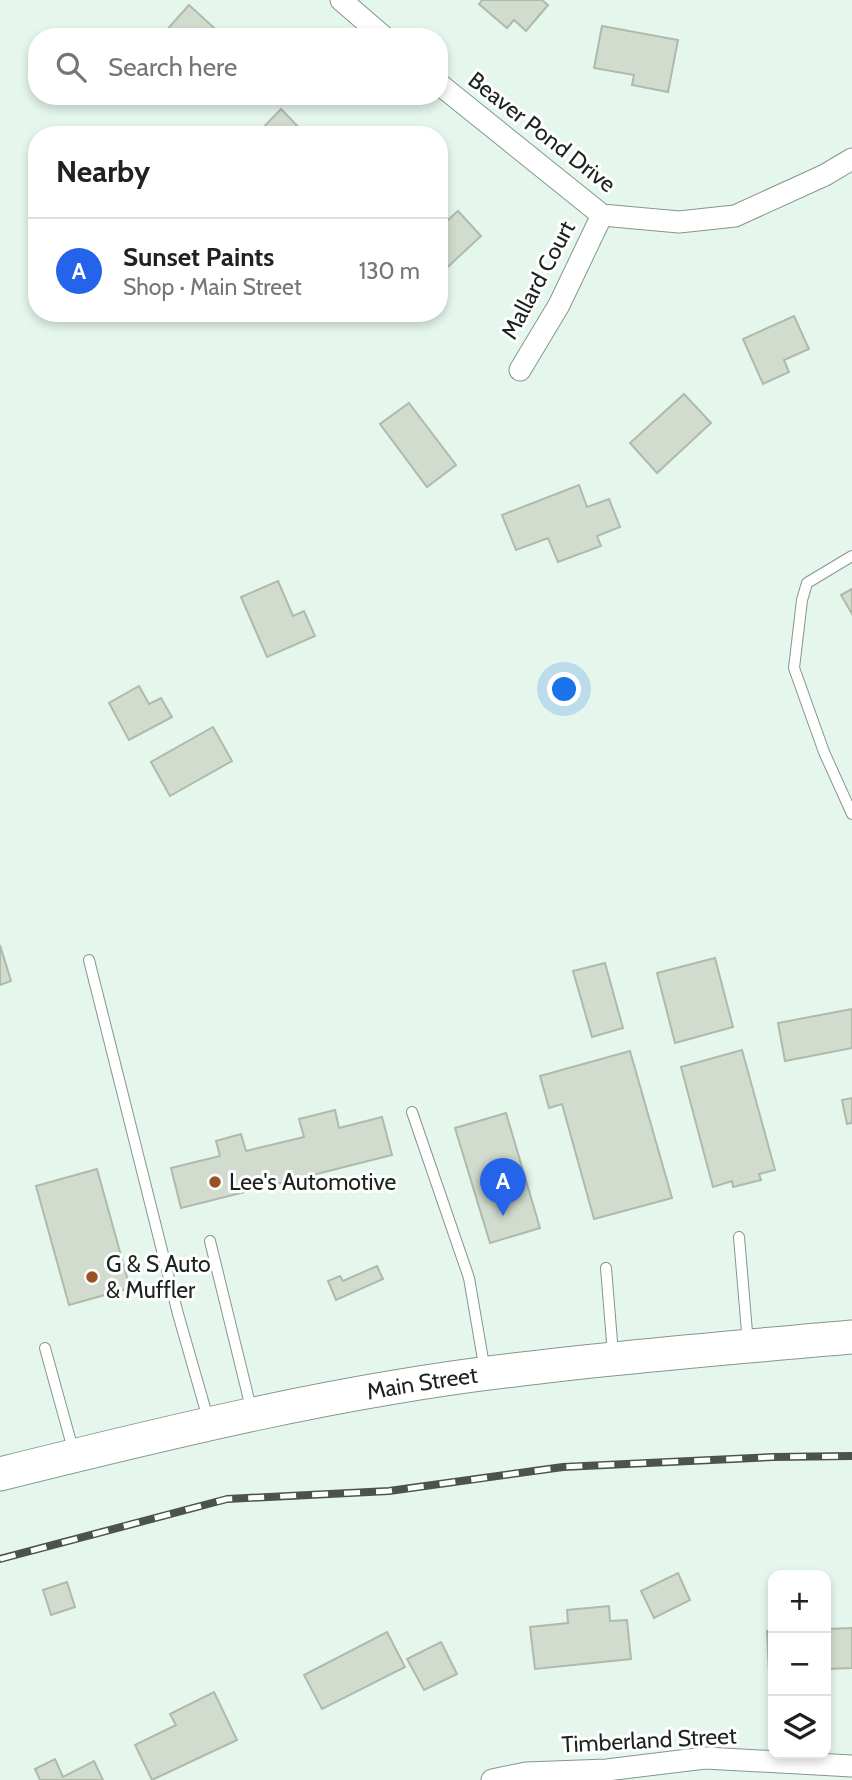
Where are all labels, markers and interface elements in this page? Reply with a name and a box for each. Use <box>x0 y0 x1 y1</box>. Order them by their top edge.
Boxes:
search box <box>28 28 448 105</box>
icon: search <box>52 48 90 86</box>
text: Search here <box>108 51 237 83</box>
street label: Beaver Pond Drive <box>463 66 621 198</box>
text: Nearby <box>56 153 150 190</box>
street label: Mallard Court <box>495 216 581 344</box>
text: Sunset Paints <box>123 241 274 273</box>
text: A <box>72 257 86 285</box>
text: 130 m <box>359 257 420 285</box>
text: Shop · Main Street <box>123 273 302 301</box>
your location <box>547 672 581 706</box>
pin: A <box>480 1158 526 1216</box>
place label: Lee's Automotive <box>229 1168 397 1196</box>
marker: Lee's Automotive <box>207 1174 223 1190</box>
place label: G & S Auto & Muffler <box>106 1250 211 1304</box>
marker: G & S Auto & Muffler <box>84 1269 100 1285</box>
street label: Main Street <box>365 1361 479 1406</box>
map controls <box>768 1570 831 1759</box>
button: + <box>768 1570 831 1633</box>
button: − <box>768 1633 831 1696</box>
button: layers <box>768 1696 831 1759</box>
street label: Timberland Street <box>561 1721 738 1759</box>

